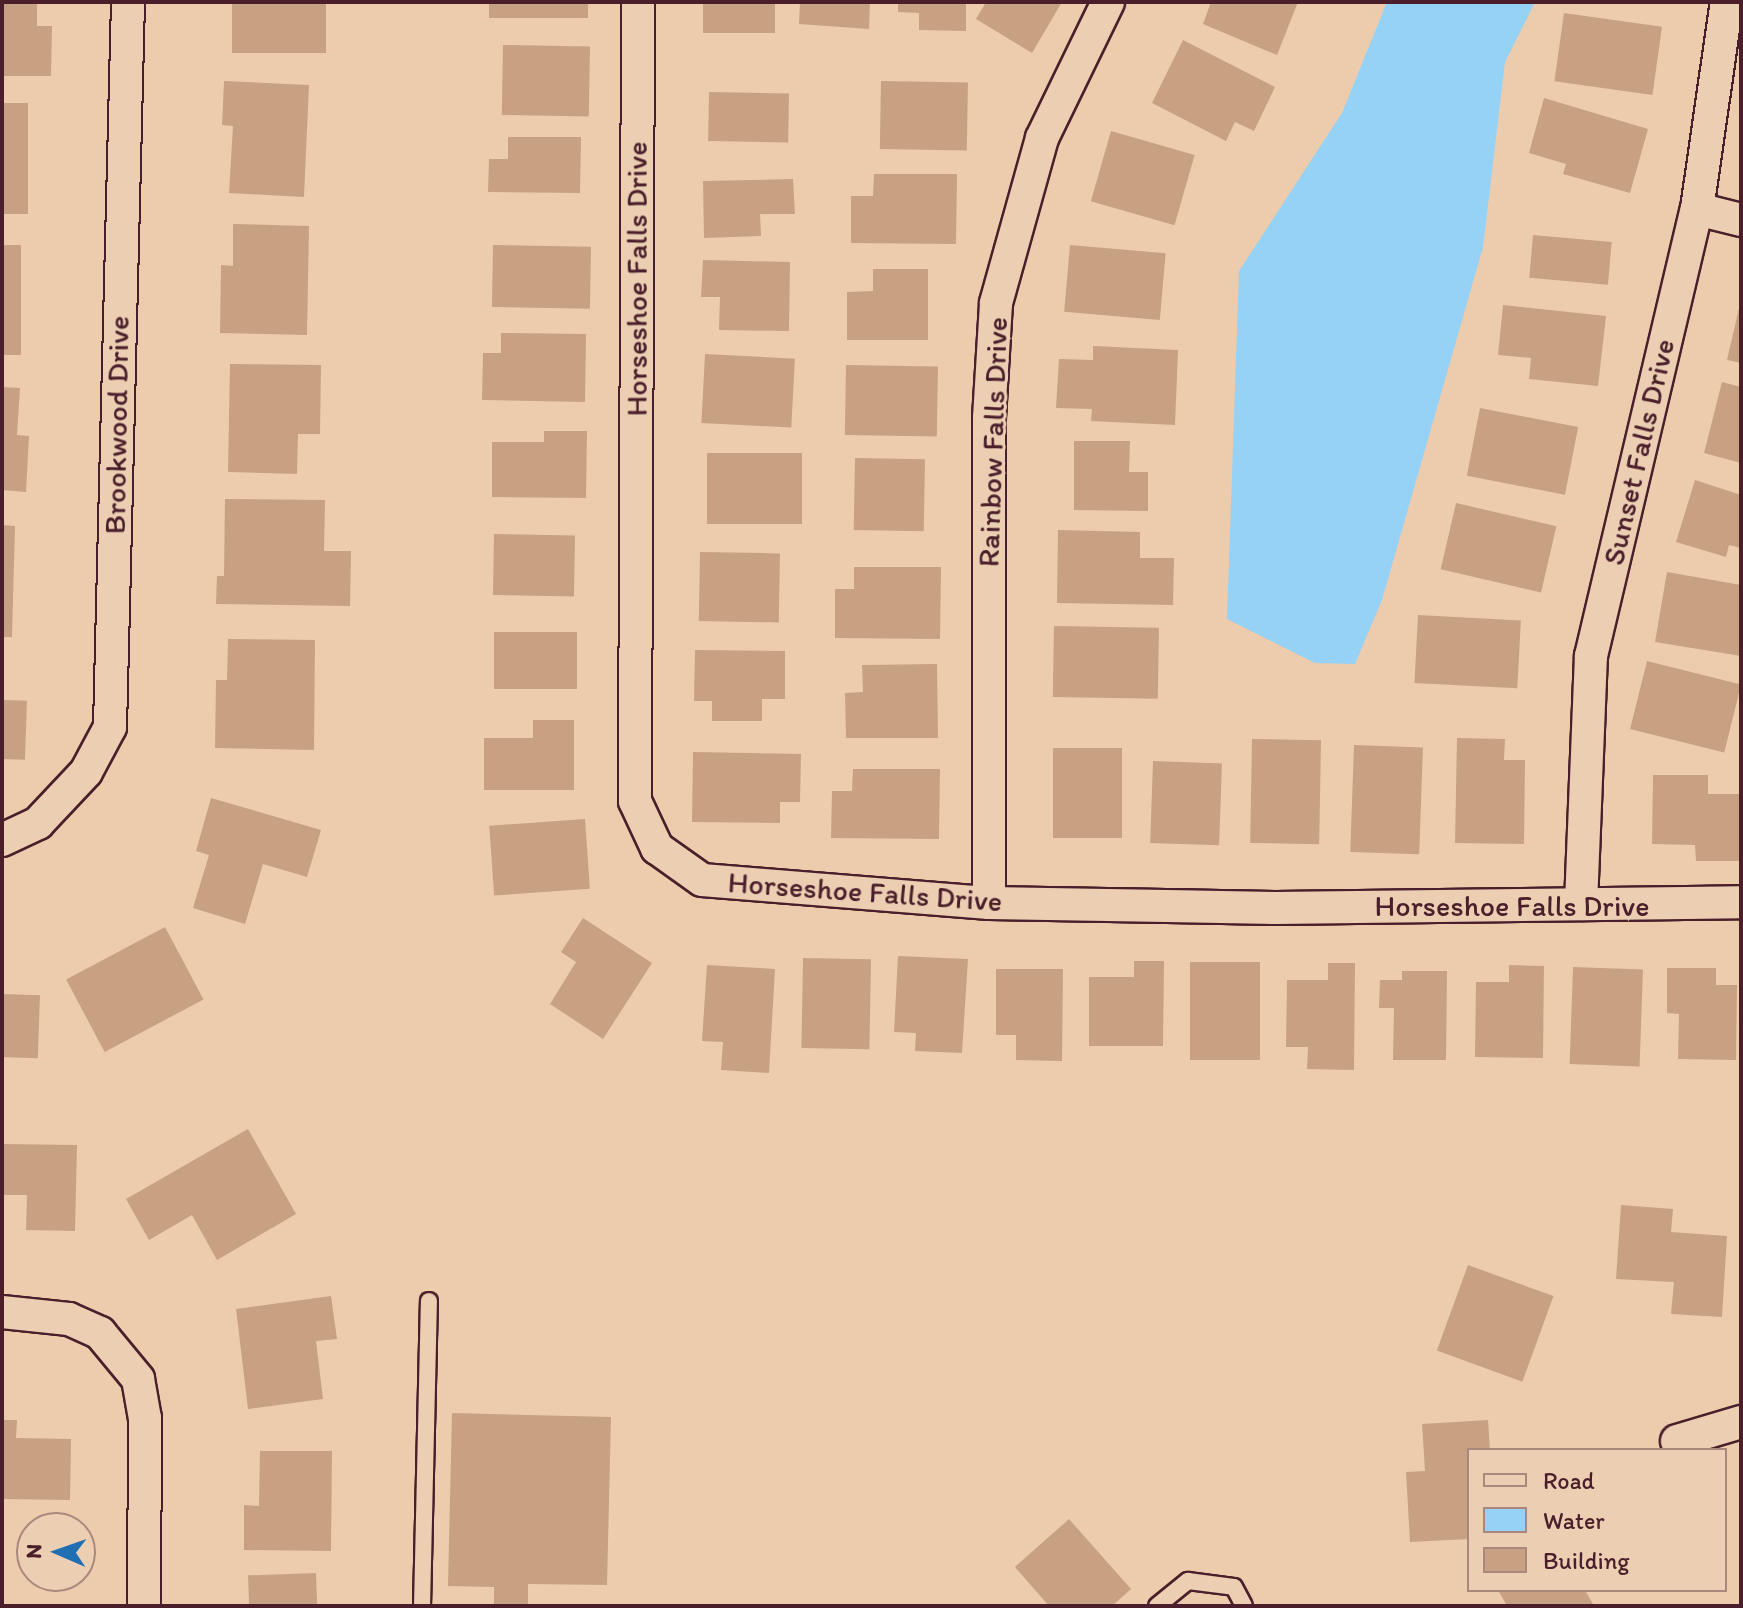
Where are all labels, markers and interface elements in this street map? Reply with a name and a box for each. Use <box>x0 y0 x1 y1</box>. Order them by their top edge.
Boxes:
street label: Horseshoe Falls Drive <box>619 141 655 417</box>
street label: Brookwood Drive <box>97 315 137 535</box>
street label: Rainbow Falls Drive <box>971 316 1015 568</box>
street label: Sunset Falls Drive <box>1595 335 1683 569</box>
street label: Horseshoe Falls Drive <box>726 864 1004 920</box>
street label: Horseshoe Falls Drive <box>1374 888 1650 924</box>
legend <box>1467 1448 1727 1592</box>
text: Road <box>1543 1466 1595 1495</box>
text: Water <box>1543 1506 1605 1535</box>
north arrow <box>16 1512 96 1592</box>
text: N <box>20 1543 47 1559</box>
text: Building <box>1543 1546 1630 1575</box>

